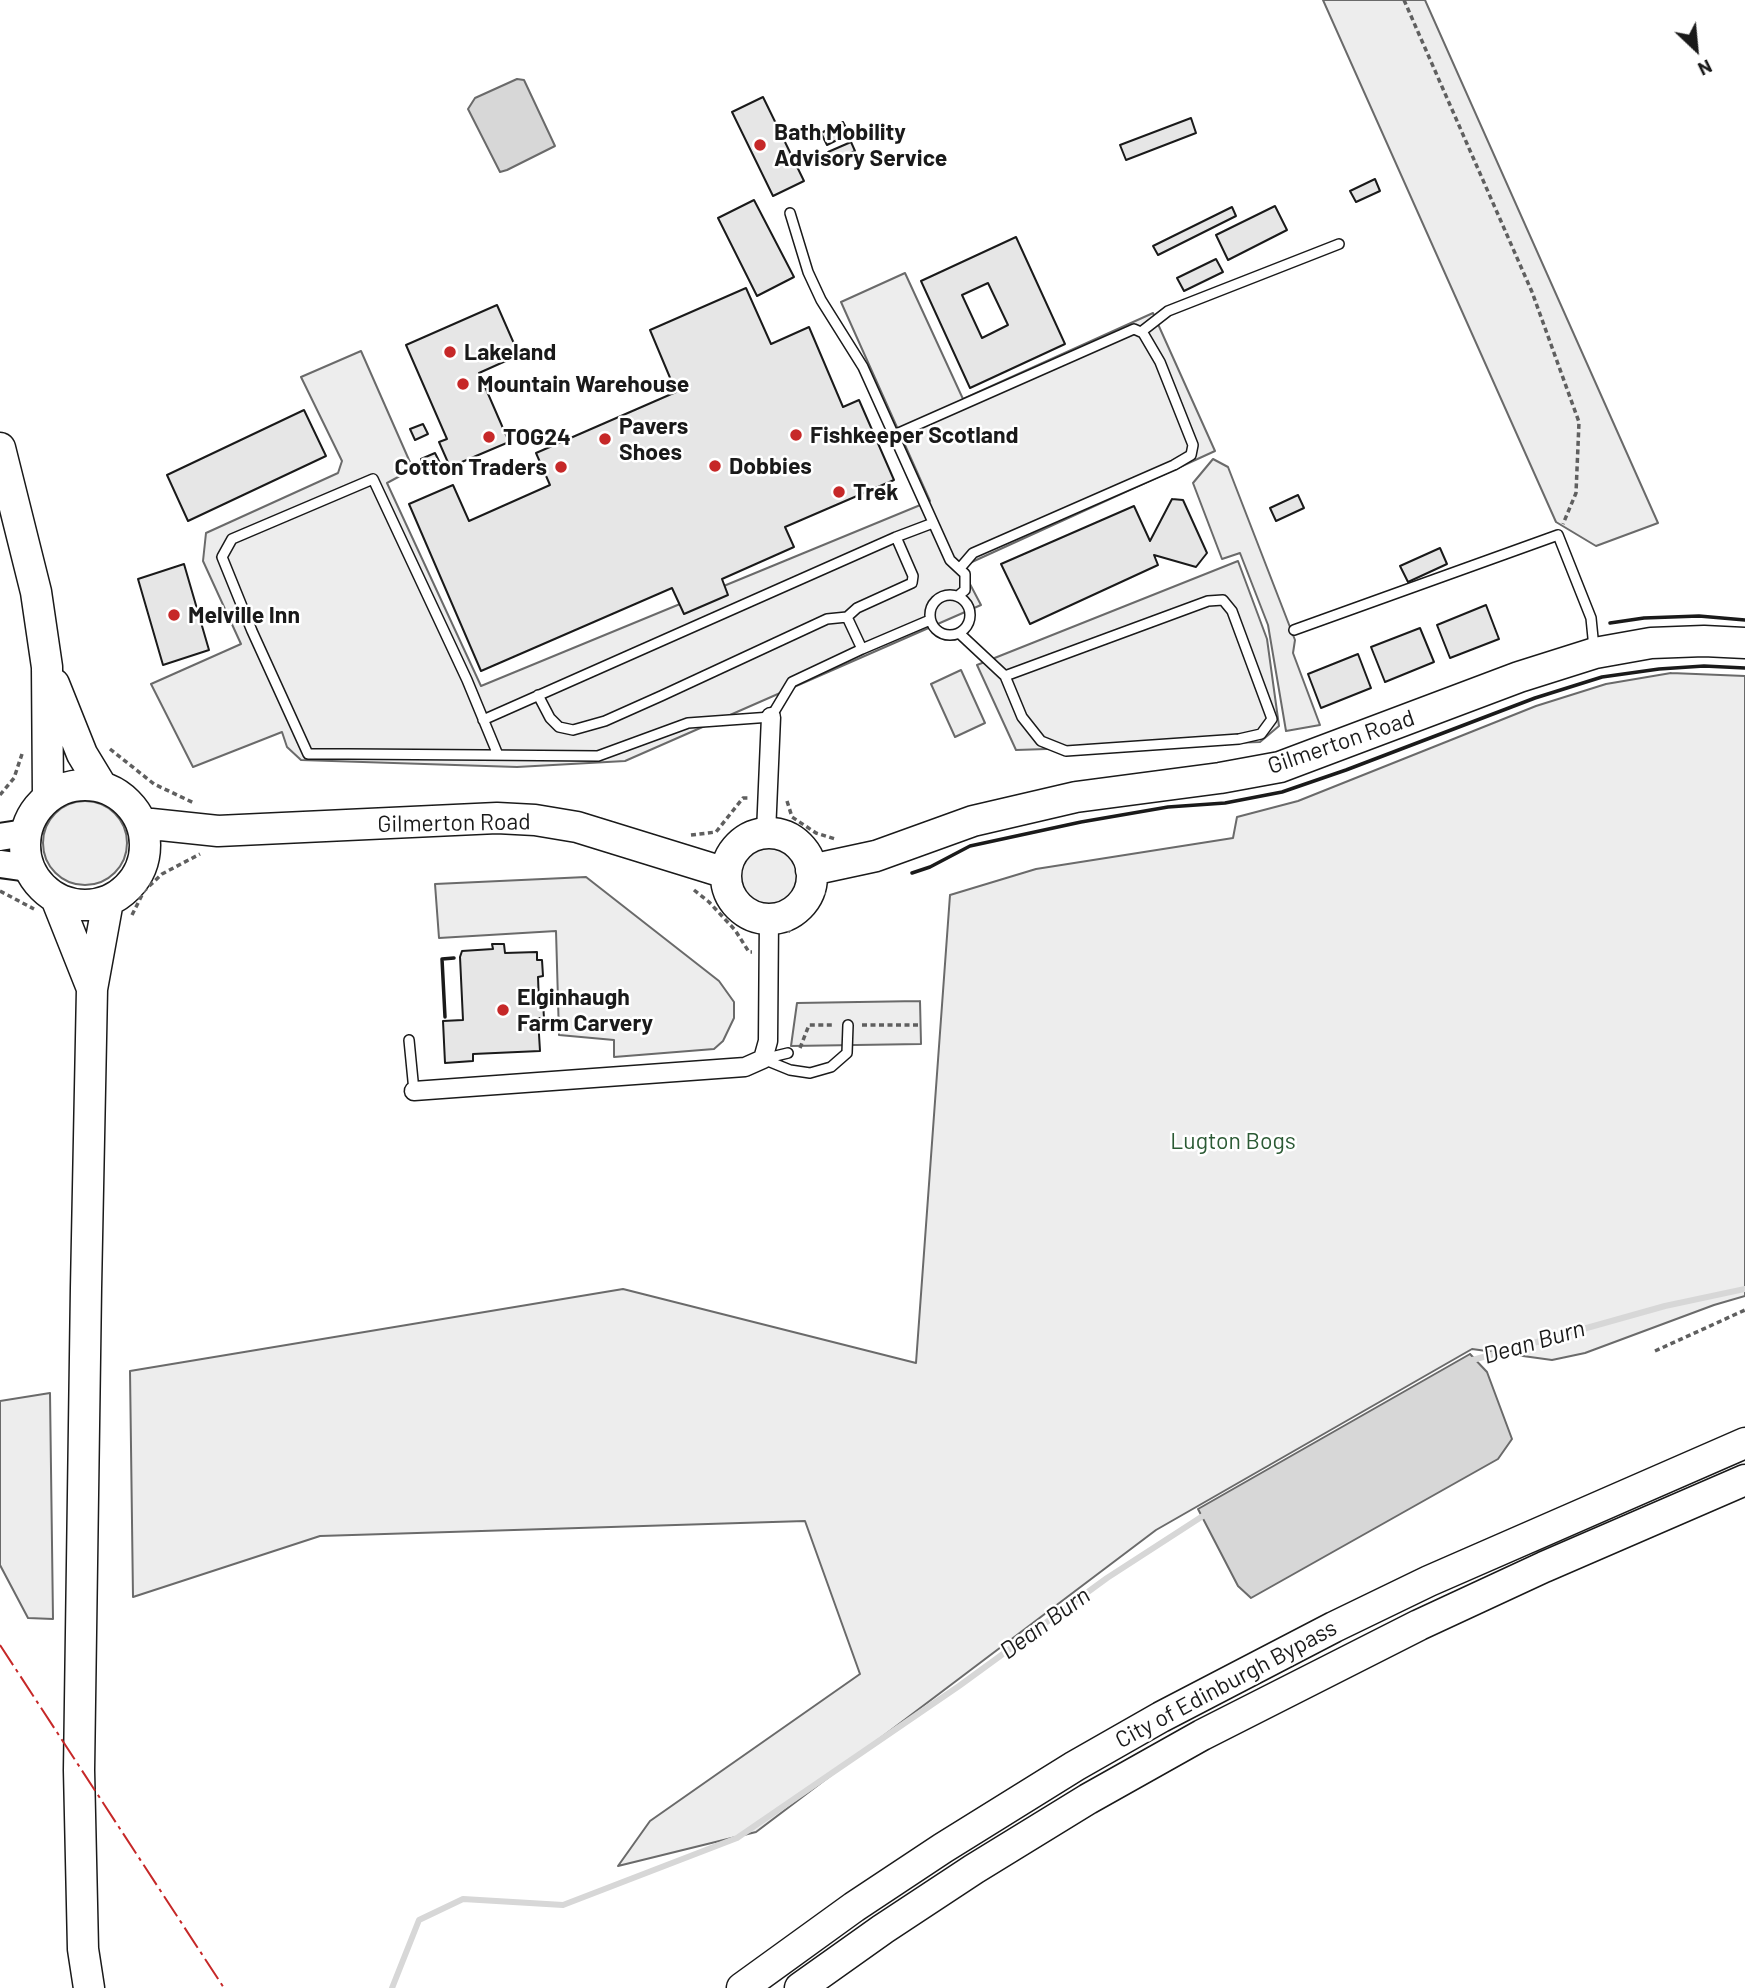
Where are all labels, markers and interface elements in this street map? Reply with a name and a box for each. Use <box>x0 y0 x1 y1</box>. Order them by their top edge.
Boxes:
north arrow <box>1661 14 1731 84</box>
text: N <box>1695 55 1716 81</box>
place label: Bath Mobility Advisory Service <box>774 118 947 172</box>
marker: Bath Mobility Advisory Service <box>752 137 768 153</box>
place label: Lakeland <box>464 338 556 366</box>
marker: Lakeland <box>442 344 458 360</box>
place label: Mountain Warehouse <box>477 370 689 398</box>
marker: Mountain Warehouse <box>455 376 471 392</box>
place label: Pavers Shoes <box>619 412 688 466</box>
place label: Fishkeeper Scotland <box>810 421 1019 449</box>
place label: TOG24 <box>503 423 571 451</box>
marker: Fishkeeper Scotland <box>788 427 804 443</box>
marker: TOG24 <box>481 429 497 445</box>
marker: Pavers Shoes <box>597 431 613 447</box>
place label: Dobbies <box>729 452 812 480</box>
place label: Cotton Traders <box>395 453 547 481</box>
marker: Dobbies <box>707 458 723 474</box>
marker: Cotton Traders <box>553 459 569 475</box>
place label: Trek <box>853 478 898 506</box>
marker: Trek <box>831 484 847 500</box>
place label: Melville Inn <box>188 601 300 629</box>
marker: Melville Inn <box>166 607 182 623</box>
street label: Gilmerton Road <box>1264 704 1418 780</box>
street label: Gilmerton Road <box>377 808 531 838</box>
place label: Elginhaugh Farm Carvery <box>517 983 653 1037</box>
marker: Elginhaugh Farm Carvery <box>495 1002 511 1018</box>
park label: Lugton Bogs <box>1170 1127 1296 1155</box>
water label: Dean Burn <box>1480 1314 1588 1370</box>
water label: Dean Burn <box>994 1581 1096 1665</box>
street label: City of Edinburgh Bypass <box>1111 1614 1341 1754</box>

